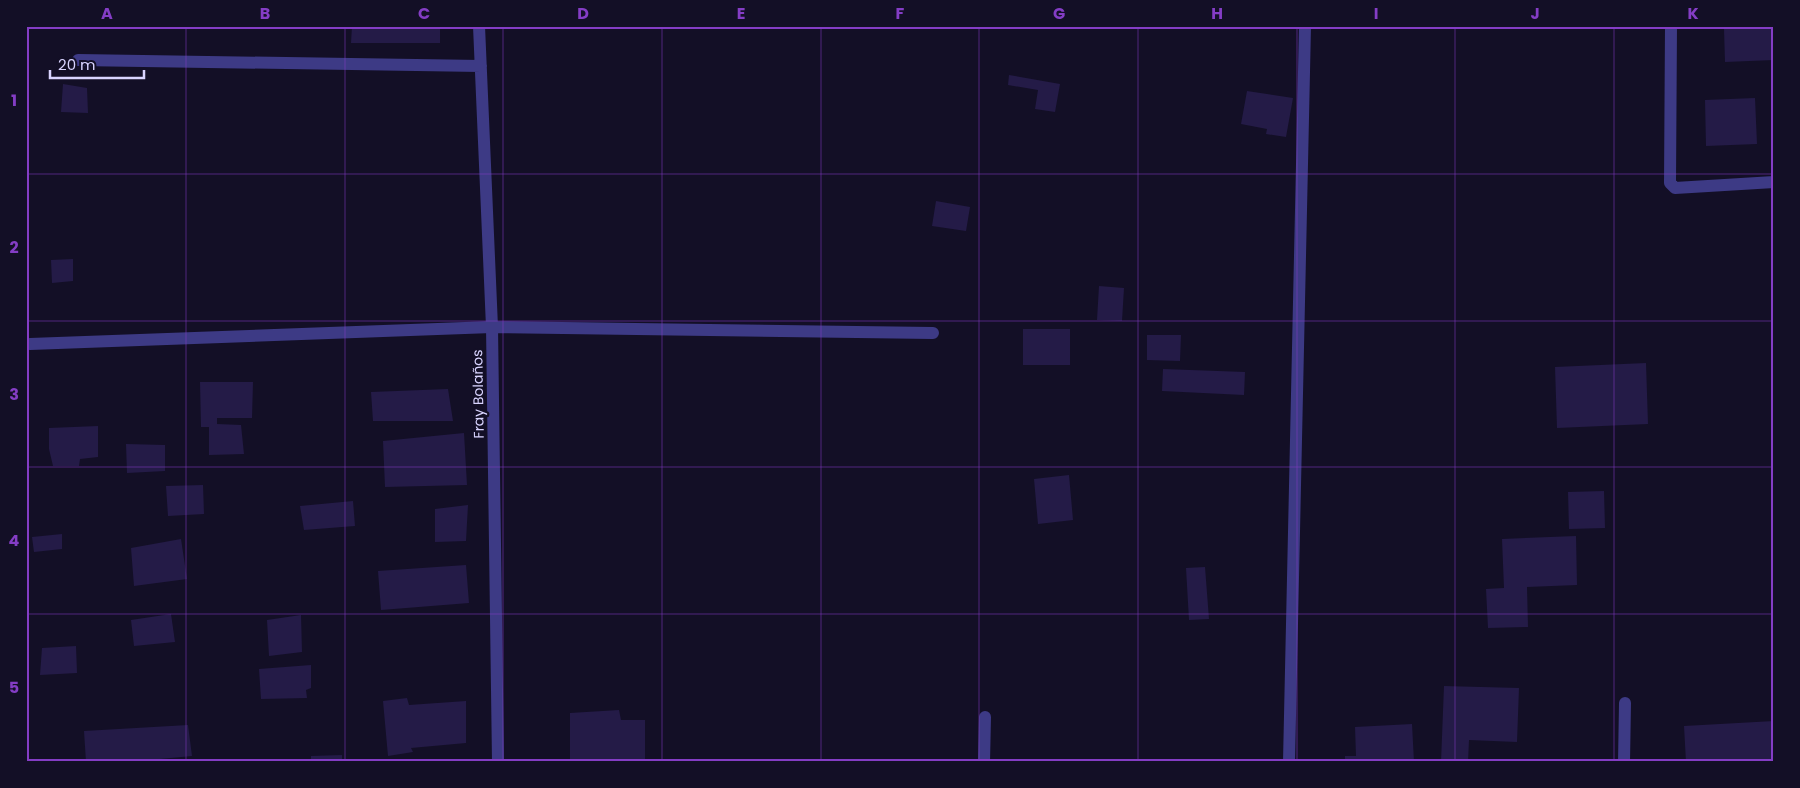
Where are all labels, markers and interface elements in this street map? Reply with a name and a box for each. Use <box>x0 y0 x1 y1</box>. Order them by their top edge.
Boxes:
text: A <box>101 2 113 25</box>
text: B <box>260 2 270 25</box>
text: C <box>418 2 430 25</box>
text: D <box>577 2 589 25</box>
text: E <box>737 2 745 25</box>
text: F <box>896 2 905 25</box>
text: G <box>1053 2 1065 25</box>
text: H <box>1211 2 1223 25</box>
text: I <box>1374 2 1378 25</box>
text: J <box>1530 2 1540 25</box>
text: K <box>1687 2 1699 25</box>
scale bar <box>50 48 144 80</box>
text: 20 m <box>58 54 96 75</box>
text: 1 <box>11 89 17 112</box>
text: 2 <box>9 236 19 259</box>
street label: Fray Bolaños <box>467 349 489 439</box>
text: 3 <box>9 383 19 406</box>
text: 4 <box>9 529 20 552</box>
text: 5 <box>9 676 19 699</box>

